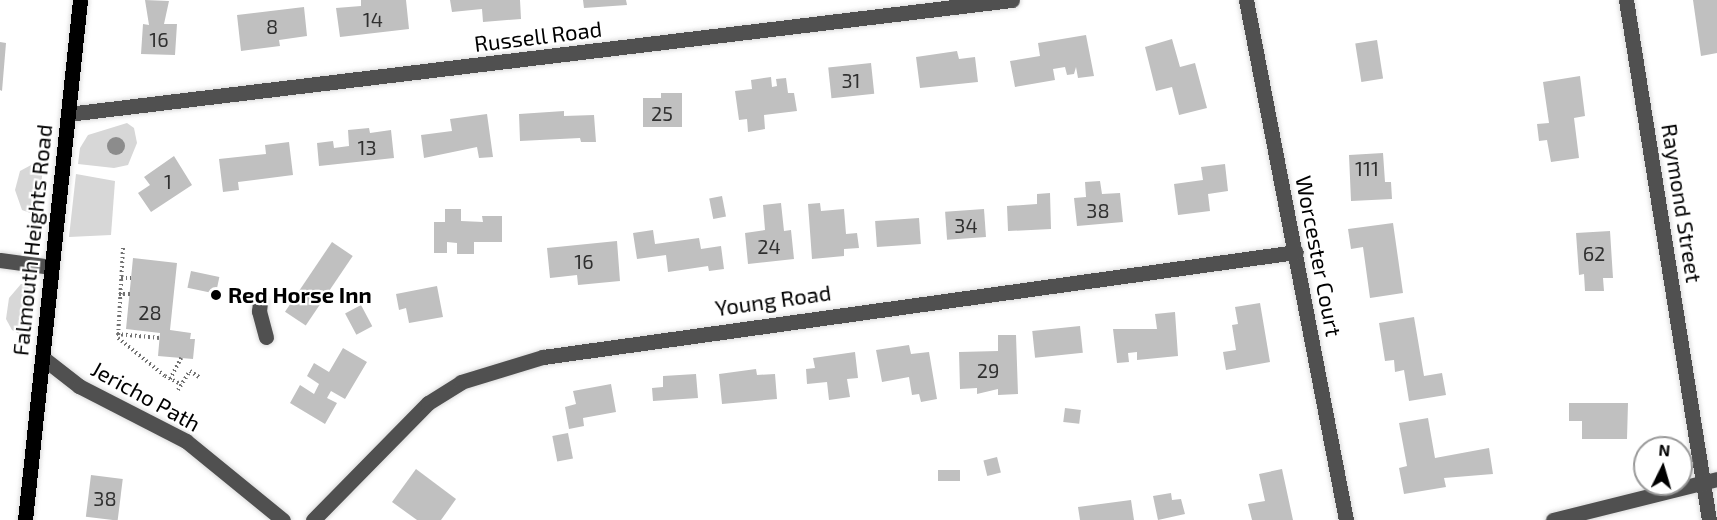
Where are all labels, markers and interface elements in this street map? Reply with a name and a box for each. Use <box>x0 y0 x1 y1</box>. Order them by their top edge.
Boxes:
house number: 14 <box>363 7 383 31</box>
house number: 8 <box>266 14 278 38</box>
street label: Russell Road <box>472 15 604 57</box>
house number: 16 <box>149 27 169 51</box>
house number: 31 <box>841 68 861 92</box>
house number: 25 <box>651 101 673 125</box>
street label: Raymond Street <box>1656 122 1708 284</box>
street label: Falmouth Heights Road <box>7 123 57 357</box>
house number: 13 <box>357 135 377 159</box>
house number: 111 <box>1355 156 1379 180</box>
house number: 1 <box>164 169 172 193</box>
street label: Worcester Court <box>1290 173 1348 339</box>
house number: 38 <box>1086 198 1110 222</box>
house number: 34 <box>954 213 978 237</box>
house number: 24 <box>757 234 781 258</box>
house number: 62 <box>1583 241 1605 265</box>
house number: 16 <box>574 249 594 273</box>
street label: Young Road <box>713 279 833 321</box>
place label: Red Horse Inn <box>228 282 372 308</box>
marker: Red Horse Inn <box>209 288 223 302</box>
house number: 28 <box>138 300 162 324</box>
street label: Jericho Path <box>87 355 205 437</box>
house number: 29 <box>977 358 999 382</box>
north arrow <box>1633 436 1693 496</box>
text: N <box>1658 440 1671 460</box>
house number: 38 <box>93 486 117 510</box>

